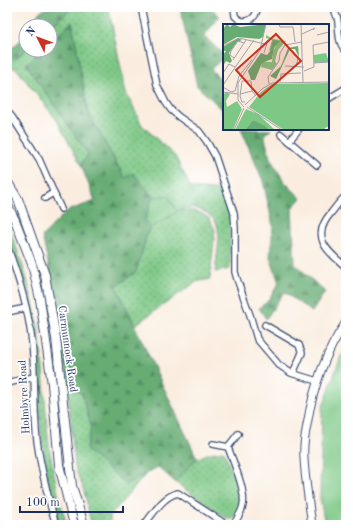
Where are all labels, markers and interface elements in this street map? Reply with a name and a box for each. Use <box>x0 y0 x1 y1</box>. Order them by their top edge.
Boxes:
north arrow <box>18 18 58 58</box>
inset map <box>223 24 329 130</box>
text: N <box>25 25 39 39</box>
street label: Carmunnock Road <box>55 305 79 393</box>
street label: Holmbyre Road <box>18 359 32 434</box>
scale bar <box>20 488 123 514</box>
text: 100 m <box>26 497 60 509</box>

